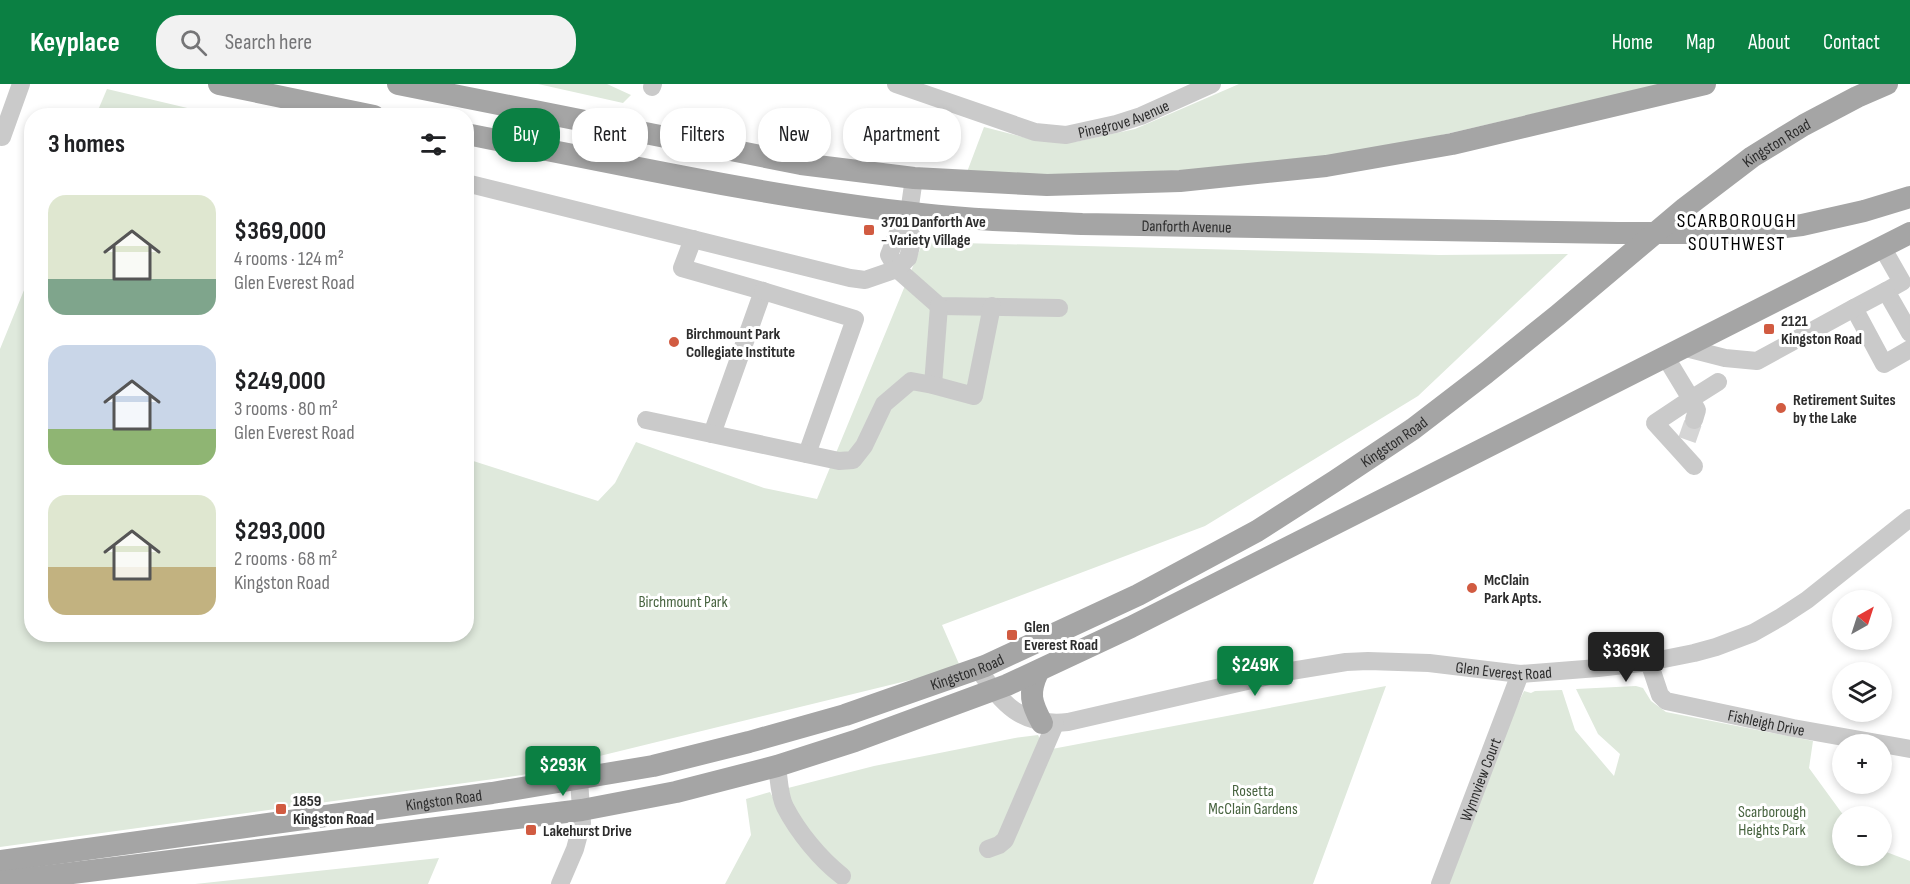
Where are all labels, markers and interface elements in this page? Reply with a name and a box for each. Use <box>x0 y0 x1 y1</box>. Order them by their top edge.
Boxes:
search box <box>156 15 576 69</box>
text: Keyplace <box>30 26 120 59</box>
icon: search <box>177 26 210 59</box>
text: Search here <box>225 29 312 56</box>
text: Home <box>1612 30 1653 55</box>
text: Map <box>1686 30 1715 55</box>
text: About <box>1748 30 1790 55</box>
text: Contact <box>1823 30 1880 55</box>
street label: Pinegrove Avenue <box>1077 97 1173 143</box>
chip: Buy <box>492 108 560 162</box>
chip: Rent <box>572 108 648 162</box>
chip: Filters <box>660 108 746 162</box>
chip: New <box>758 108 831 162</box>
chip: Apartment <box>843 108 961 162</box>
street label: Kingston Road <box>1739 115 1814 172</box>
icon: filters <box>417 128 450 161</box>
text: 3 homes <box>48 129 125 160</box>
district label: SCARBOROUGH SOUTHWEST <box>1677 209 1797 256</box>
place label: 3701 Danforth Ave - Variety Village <box>881 213 986 250</box>
text: $369,000 <box>234 216 326 247</box>
street label: Danforth Avenue <box>1141 217 1232 238</box>
icon: home <box>96 219 168 291</box>
marker: 3701 Danforth Ave - Variety Village <box>862 223 876 237</box>
text: 4 rooms · 124 m² <box>234 247 344 271</box>
text: Glen Everest Road <box>234 271 355 295</box>
place label: 2121 Kingston Road <box>1781 312 1862 349</box>
marker: 2121 Kingston Road <box>1762 322 1776 336</box>
place label: Birchmount Park Collegiate Institute <box>686 325 795 362</box>
marker: Birchmount Park Collegiate Institute <box>667 335 681 349</box>
text: $249,000 <box>234 366 326 397</box>
icon: home <box>96 369 168 441</box>
place label: Retirement Suites by the Lake <box>1793 391 1896 428</box>
text: 3 rooms · 80 m² <box>234 397 338 421</box>
marker: Retirement Suites by the Lake <box>1774 401 1788 415</box>
street label: Kingston Road <box>1357 413 1432 472</box>
text: Glen Everest Road <box>234 421 355 445</box>
text: $293,000 <box>234 516 325 547</box>
icon: home <box>96 519 168 591</box>
text: 2 rooms · 68 m² <box>234 547 338 571</box>
text: Kingston Road <box>234 571 330 595</box>
place label: McClain Park Apts. <box>1484 571 1542 608</box>
marker: McClain Park Apts. <box>1465 581 1479 595</box>
north arrow <box>1832 590 1892 650</box>
map controls <box>1832 590 1892 866</box>
park label: Birchmount Park <box>638 593 728 612</box>
place label: Glen Everest Road <box>1024 618 1098 655</box>
marker: Glen Everest Road <box>1005 628 1019 642</box>
pin: $369K <box>1584 632 1668 683</box>
text: $369K <box>1602 639 1650 663</box>
pin: $249K <box>1213 646 1297 697</box>
street label: Kingston Road <box>928 651 1007 695</box>
text: $249K <box>1231 653 1279 677</box>
street label: Glen Everest Road <box>1454 658 1553 685</box>
button: layers <box>1832 662 1892 722</box>
street label: Fishleigh Drive <box>1726 706 1806 741</box>
button: + <box>1832 734 1892 794</box>
street label: Wynnview Court <box>1457 735 1506 824</box>
pin: $293K <box>521 746 605 797</box>
text: $293K <box>539 753 587 777</box>
park label: Rosetta McClain Gardens <box>1208 782 1298 819</box>
street label: Kingston Road <box>405 786 483 816</box>
place label: 1859 Kingston Road <box>293 792 374 829</box>
marker: 1859 Kingston Road <box>274 802 288 816</box>
park label: Scarborough Heights Park <box>1738 803 1806 840</box>
button: − <box>1832 806 1892 866</box>
place label: Lakehurst Drive <box>543 822 632 841</box>
marker: Lakehurst Drive <box>524 823 538 837</box>

